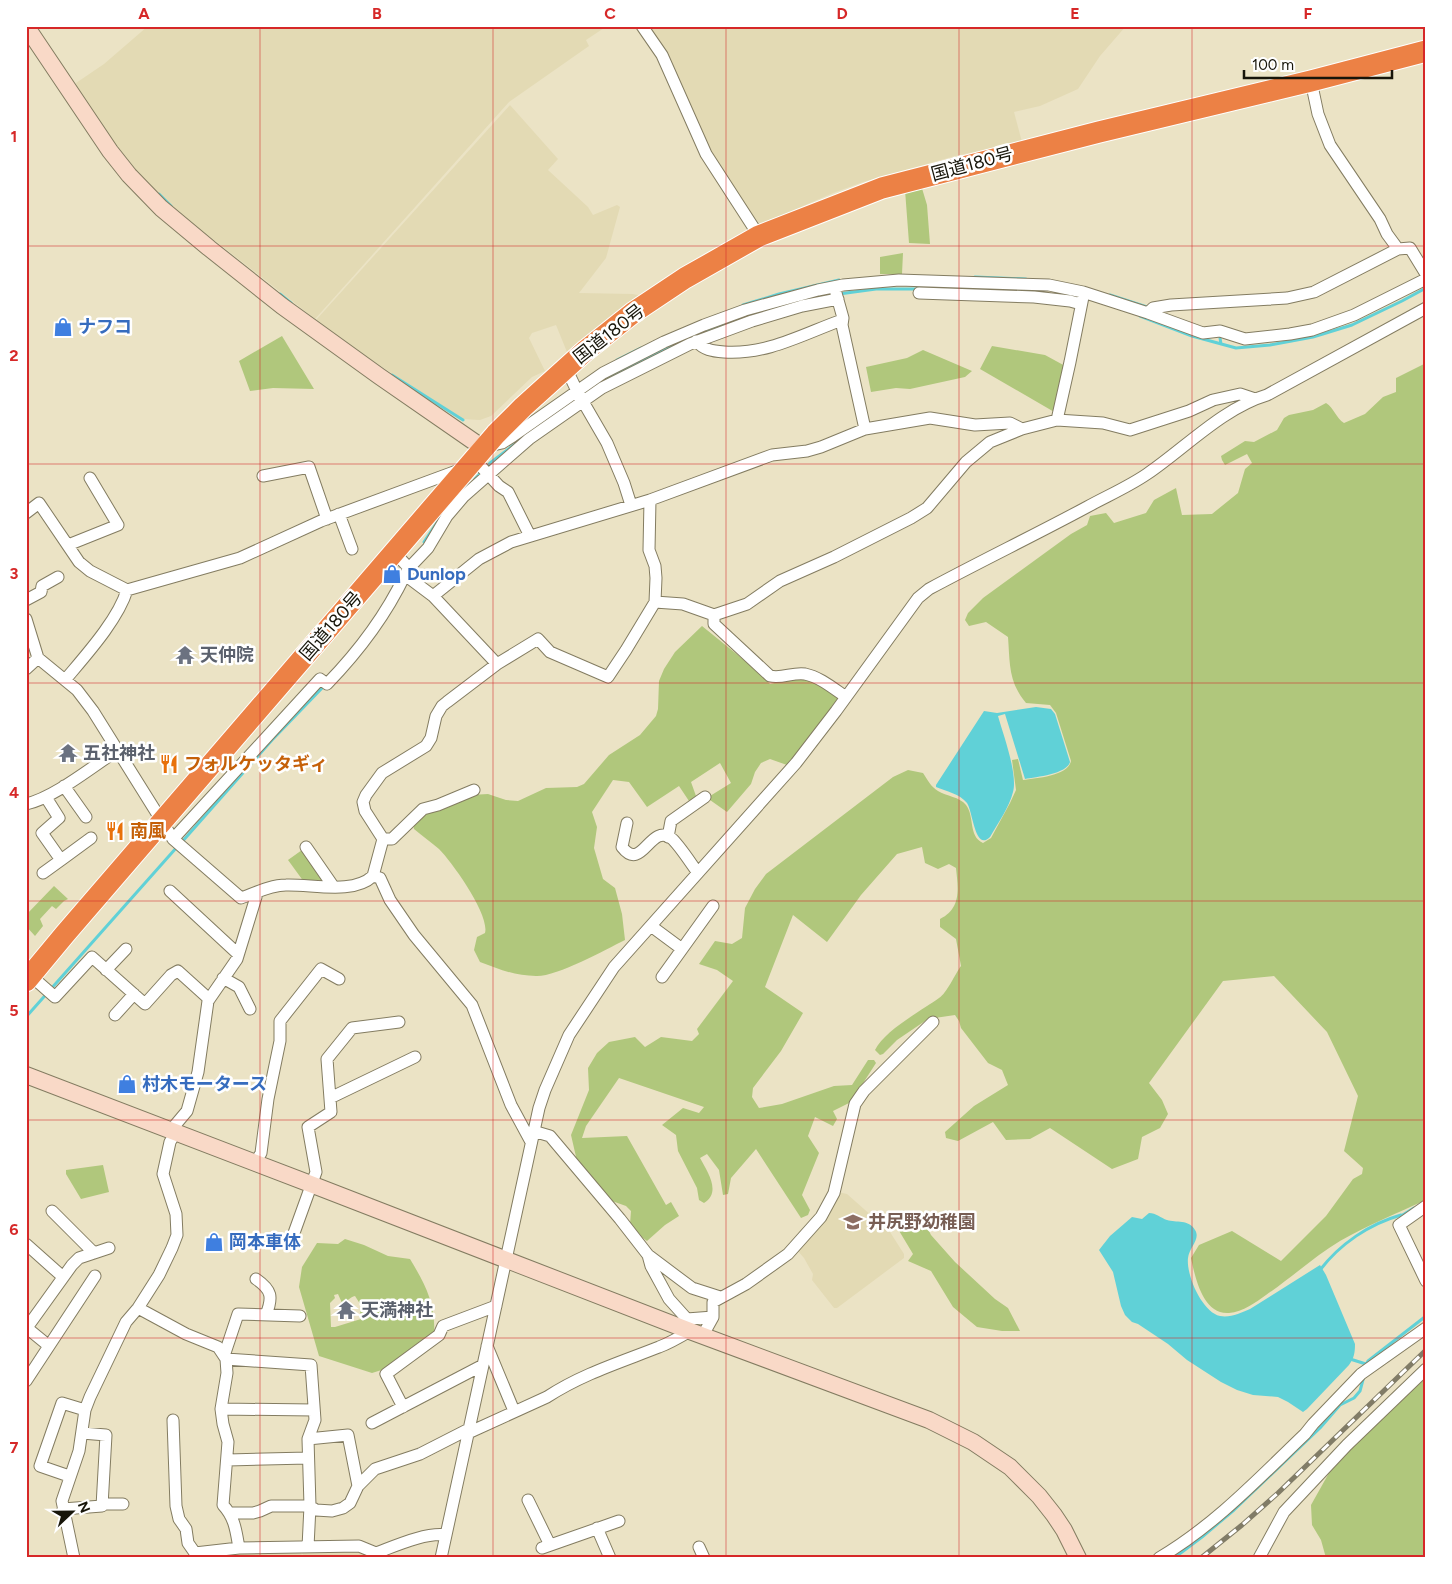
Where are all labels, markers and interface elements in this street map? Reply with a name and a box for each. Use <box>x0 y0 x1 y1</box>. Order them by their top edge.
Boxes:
text: A <box>138 4 150 23</box>
text: B <box>372 4 382 23</box>
text: C <box>604 4 616 23</box>
text: D <box>836 4 848 23</box>
text: E <box>1070 4 1080 23</box>
text: F <box>1304 4 1313 23</box>
scale bar <box>1244 48 1392 80</box>
text: 100 m <box>1252 56 1294 74</box>
text: 1 <box>11 127 17 146</box>
street label: 国道180号 <box>929 143 1015 185</box>
street label: 国道180号 <box>569 299 649 369</box>
shop icon: ナフコ <box>52 316 74 338</box>
place label: ナフコ <box>78 316 132 338</box>
text: 2 <box>9 346 19 365</box>
shop icon: Dunlop <box>381 563 403 585</box>
place label: Dunlop <box>407 563 466 585</box>
text: 3 <box>10 564 19 583</box>
street label: 国道180号 <box>295 587 367 665</box>
temple icon: 天仲院 <box>174 644 196 666</box>
place label: 天仲院 <box>200 644 254 666</box>
temple icon: 五社神社 <box>57 742 79 764</box>
place label: 五社神社 <box>83 742 155 764</box>
restaurant icon: フォルケッタギィ <box>158 753 180 775</box>
place label: フォルケッタギィ <box>184 753 328 775</box>
text: 4 <box>9 783 19 802</box>
restaurant icon: 南風 <box>104 820 126 842</box>
place label: 南風 <box>130 820 166 842</box>
text: 5 <box>9 1001 19 1020</box>
shop icon: 村木モータース <box>116 1073 138 1095</box>
place label: 村木モータース <box>142 1073 267 1095</box>
school or university icon: 井尻野幼稚園 <box>842 1211 864 1233</box>
place label: 井尻野幼稚園 <box>868 1211 976 1233</box>
text: 6 <box>9 1220 19 1239</box>
shop icon: 岡本車体 <box>203 1231 225 1253</box>
place label: 岡本車体 <box>229 1231 301 1253</box>
temple icon: 天満神社 <box>335 1299 357 1321</box>
place label: 天満神社 <box>361 1299 433 1321</box>
text: 7 <box>10 1438 19 1457</box>
north arrow <box>48 1486 98 1536</box>
text: N <box>74 1499 93 1516</box>

